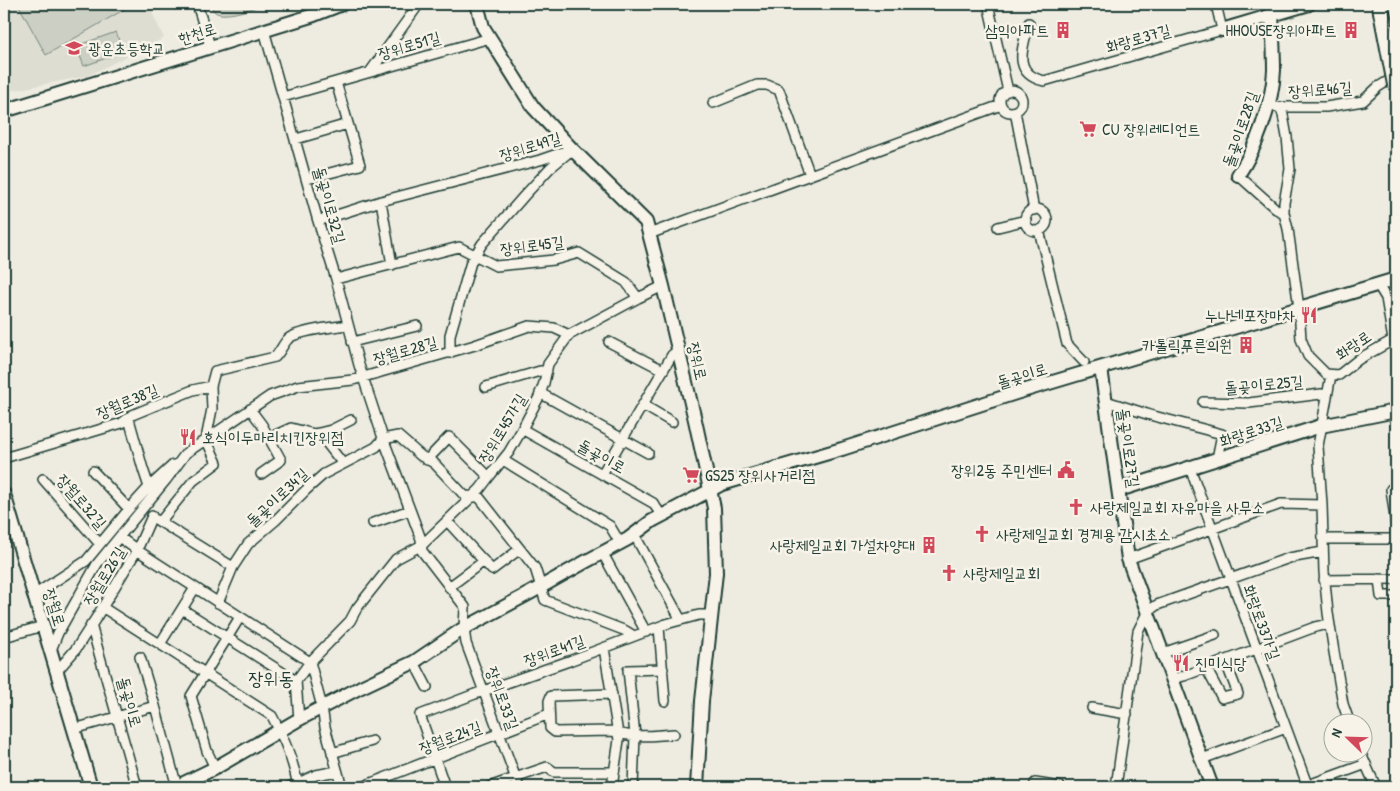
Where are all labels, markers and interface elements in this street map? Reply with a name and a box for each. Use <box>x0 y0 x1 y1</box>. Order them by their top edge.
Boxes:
street label: 한천로 <box>175 17 219 49</box>
street label: 화랑로37길 <box>1103 18 1173 58</box>
place label: 삼익아파트 <box>985 19 1049 41</box>
place label: HHOUSE장위아파트 <box>1226 19 1337 41</box>
building icon: 삼익아파트 <box>1053 20 1073 40</box>
building icon: HHOUSE장위아파트 <box>1341 20 1361 40</box>
street label: 장위로51길 <box>375 26 443 64</box>
place label: 광운초등학교 <box>88 37 165 59</box>
school or university icon: 광운초등학교 <box>64 38 84 58</box>
street label: 장위로46길 <box>1287 76 1353 102</box>
street label: 돌곶이로28길 <box>1217 88 1263 170</box>
place label: CU 장위레디언트 <box>1102 118 1201 140</box>
supermarket icon: CU 장위레디언트 <box>1078 119 1098 139</box>
street label: 장위로49길 <box>496 126 564 166</box>
street label: 돌곶이로32길 <box>309 164 352 246</box>
street label: 장위로45길 <box>499 230 565 260</box>
place label: 누나네포장마차 <box>1205 304 1295 326</box>
restaurant icon: 누나네포장마차 <box>1299 305 1319 325</box>
street label: 화랑로 <box>1331 325 1375 365</box>
street label: 장월로28길 <box>370 330 440 370</box>
place label: 카톨릭푸른의원 <box>1142 334 1232 356</box>
building icon: 카톨릭푸른의원 <box>1236 335 1256 355</box>
street label: 장위로 <box>683 340 713 382</box>
street label: 돌곶이로 <box>994 357 1050 393</box>
street label: 돌곶이로25길 <box>1224 370 1304 398</box>
street label: 장월로38길 <box>93 378 162 424</box>
street label: 장위로45가길 <box>473 389 531 467</box>
street label: 돌곶이로27길 <box>1113 407 1145 489</box>
street label: 화랑로33길 <box>1216 410 1286 452</box>
place label: 호식이두마리치킨장위점 <box>202 426 344 448</box>
restaurant icon: 호식이두마리치킨장위점 <box>178 427 198 447</box>
street label: 돌곶이로 <box>574 434 630 478</box>
place label: 장위2동 주민센터 <box>951 459 1052 481</box>
public building icon: 장위2동 주민센터 <box>1056 460 1076 480</box>
street label: 돌곶이로34길 <box>241 462 313 531</box>
place label: GS25 장위사거리점 <box>705 464 815 486</box>
supermarket icon: GS25 장위사거리점 <box>681 465 701 485</box>
street label: 장월로32길 <box>52 469 112 533</box>
place label: 사랑제일교회 자유마을 사무소 <box>1090 496 1265 518</box>
church icon: 사랑제일교회 자유마을 사무소 <box>1066 497 1086 517</box>
place label: 사랑제일교회 경계용 감시초소 <box>996 523 1171 545</box>
church icon: 사랑제일교회 경계용 감시초소 <box>972 524 992 544</box>
place label: 사랑제일교회 가설차양대 <box>770 534 915 556</box>
building icon: 사랑제일교회 가설차양대 <box>919 535 939 555</box>
street label: 장월로26길 <box>78 542 130 610</box>
place label: 사랑제일교회 <box>963 562 1040 584</box>
church icon: 사랑제일교회 <box>939 563 959 583</box>
street label: 화랑로33가길 <box>1238 581 1286 663</box>
street label: 장월로 <box>39 585 71 629</box>
street label: 장위로41길 <box>520 629 588 671</box>
place label: 진미식당 <box>1195 652 1247 674</box>
restaurant icon: 진미식당 <box>1171 653 1191 673</box>
street label: 장위로33길 <box>481 663 525 733</box>
district label: 장위동 <box>248 665 294 691</box>
street label: 돌곶이로 <box>112 674 148 730</box>
north arrow <box>1322 714 1372 764</box>
street label: 장월로24길 <box>416 715 484 759</box>
text: N <box>1325 725 1346 740</box>

